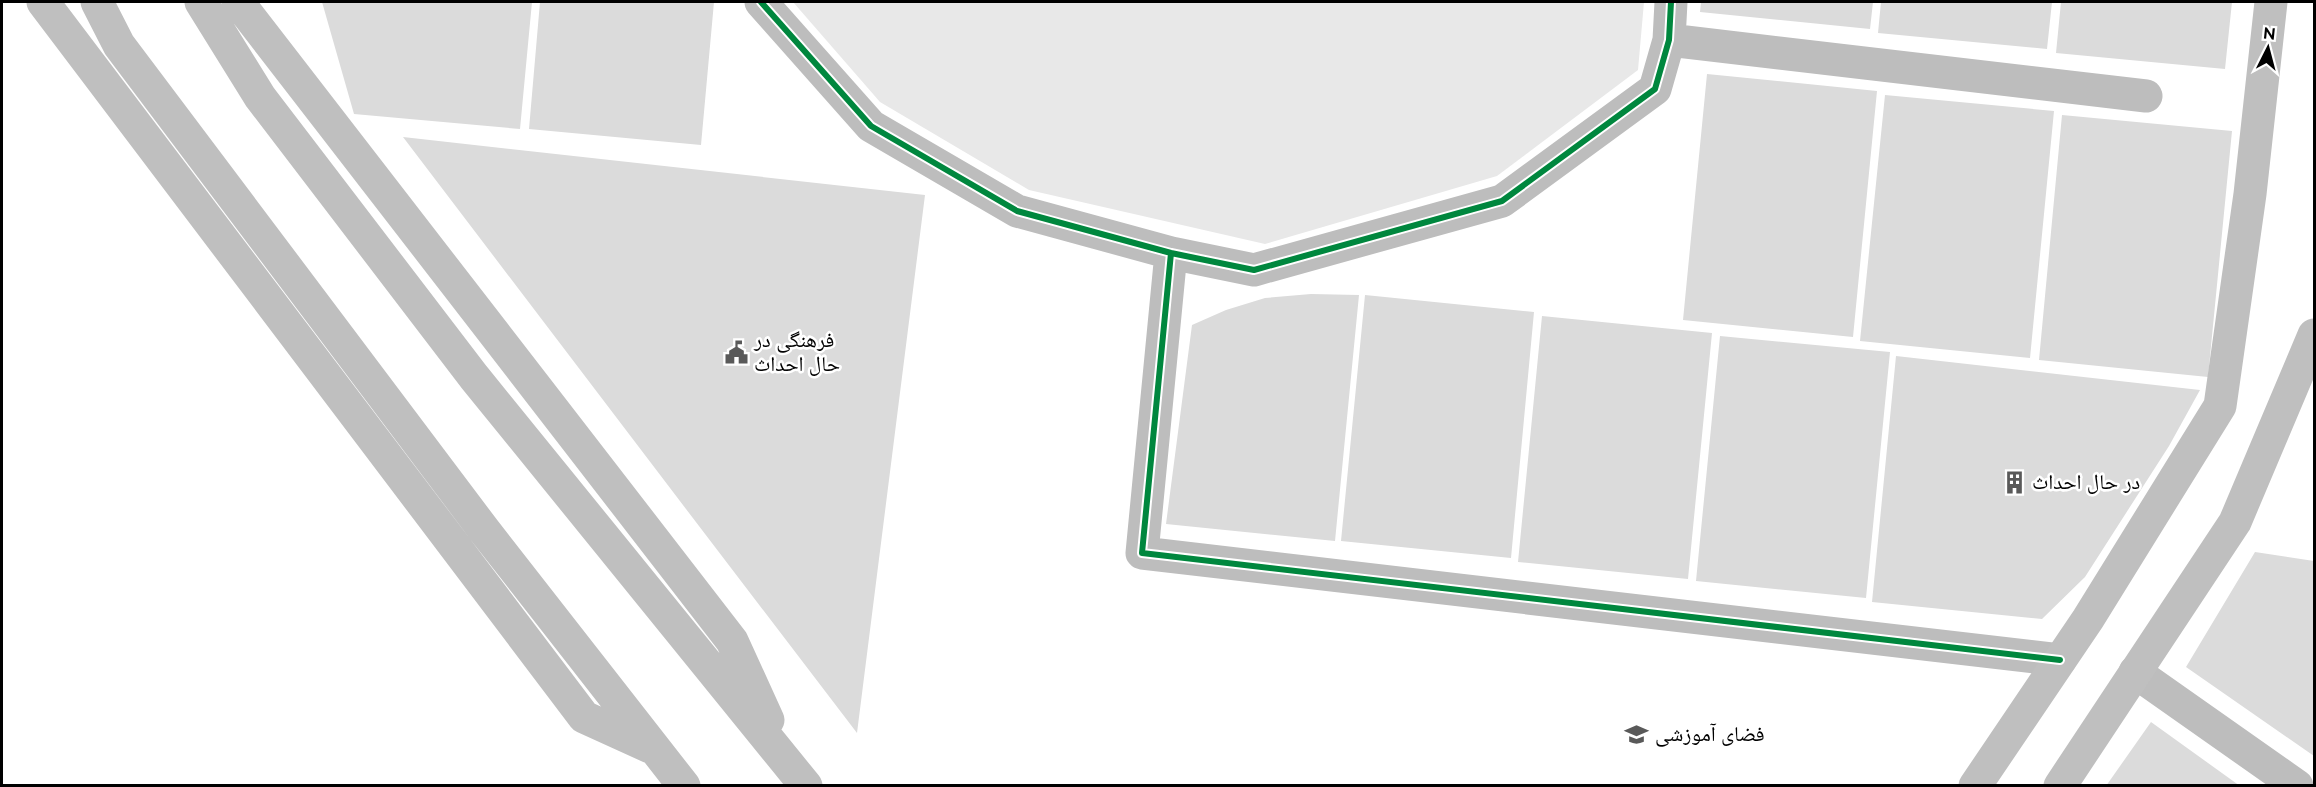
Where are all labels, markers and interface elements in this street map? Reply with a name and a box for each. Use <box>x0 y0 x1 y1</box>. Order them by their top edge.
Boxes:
north arrow <box>2238 18 2298 78</box>
text: N <box>2262 23 2277 44</box>
place label: فرهنگی در حال احداث <box>753 327 840 376</box>
public building icon: فرهنگی در حال احداث <box>723 339 749 365</box>
building icon: در حال احداث <box>2001 469 2027 495</box>
place label: در حال احداث <box>2032 469 2140 494</box>
school or university icon: فضای آموزشی <box>1624 721 1650 747</box>
place label: فضای آموزشی <box>1655 721 1765 747</box>

